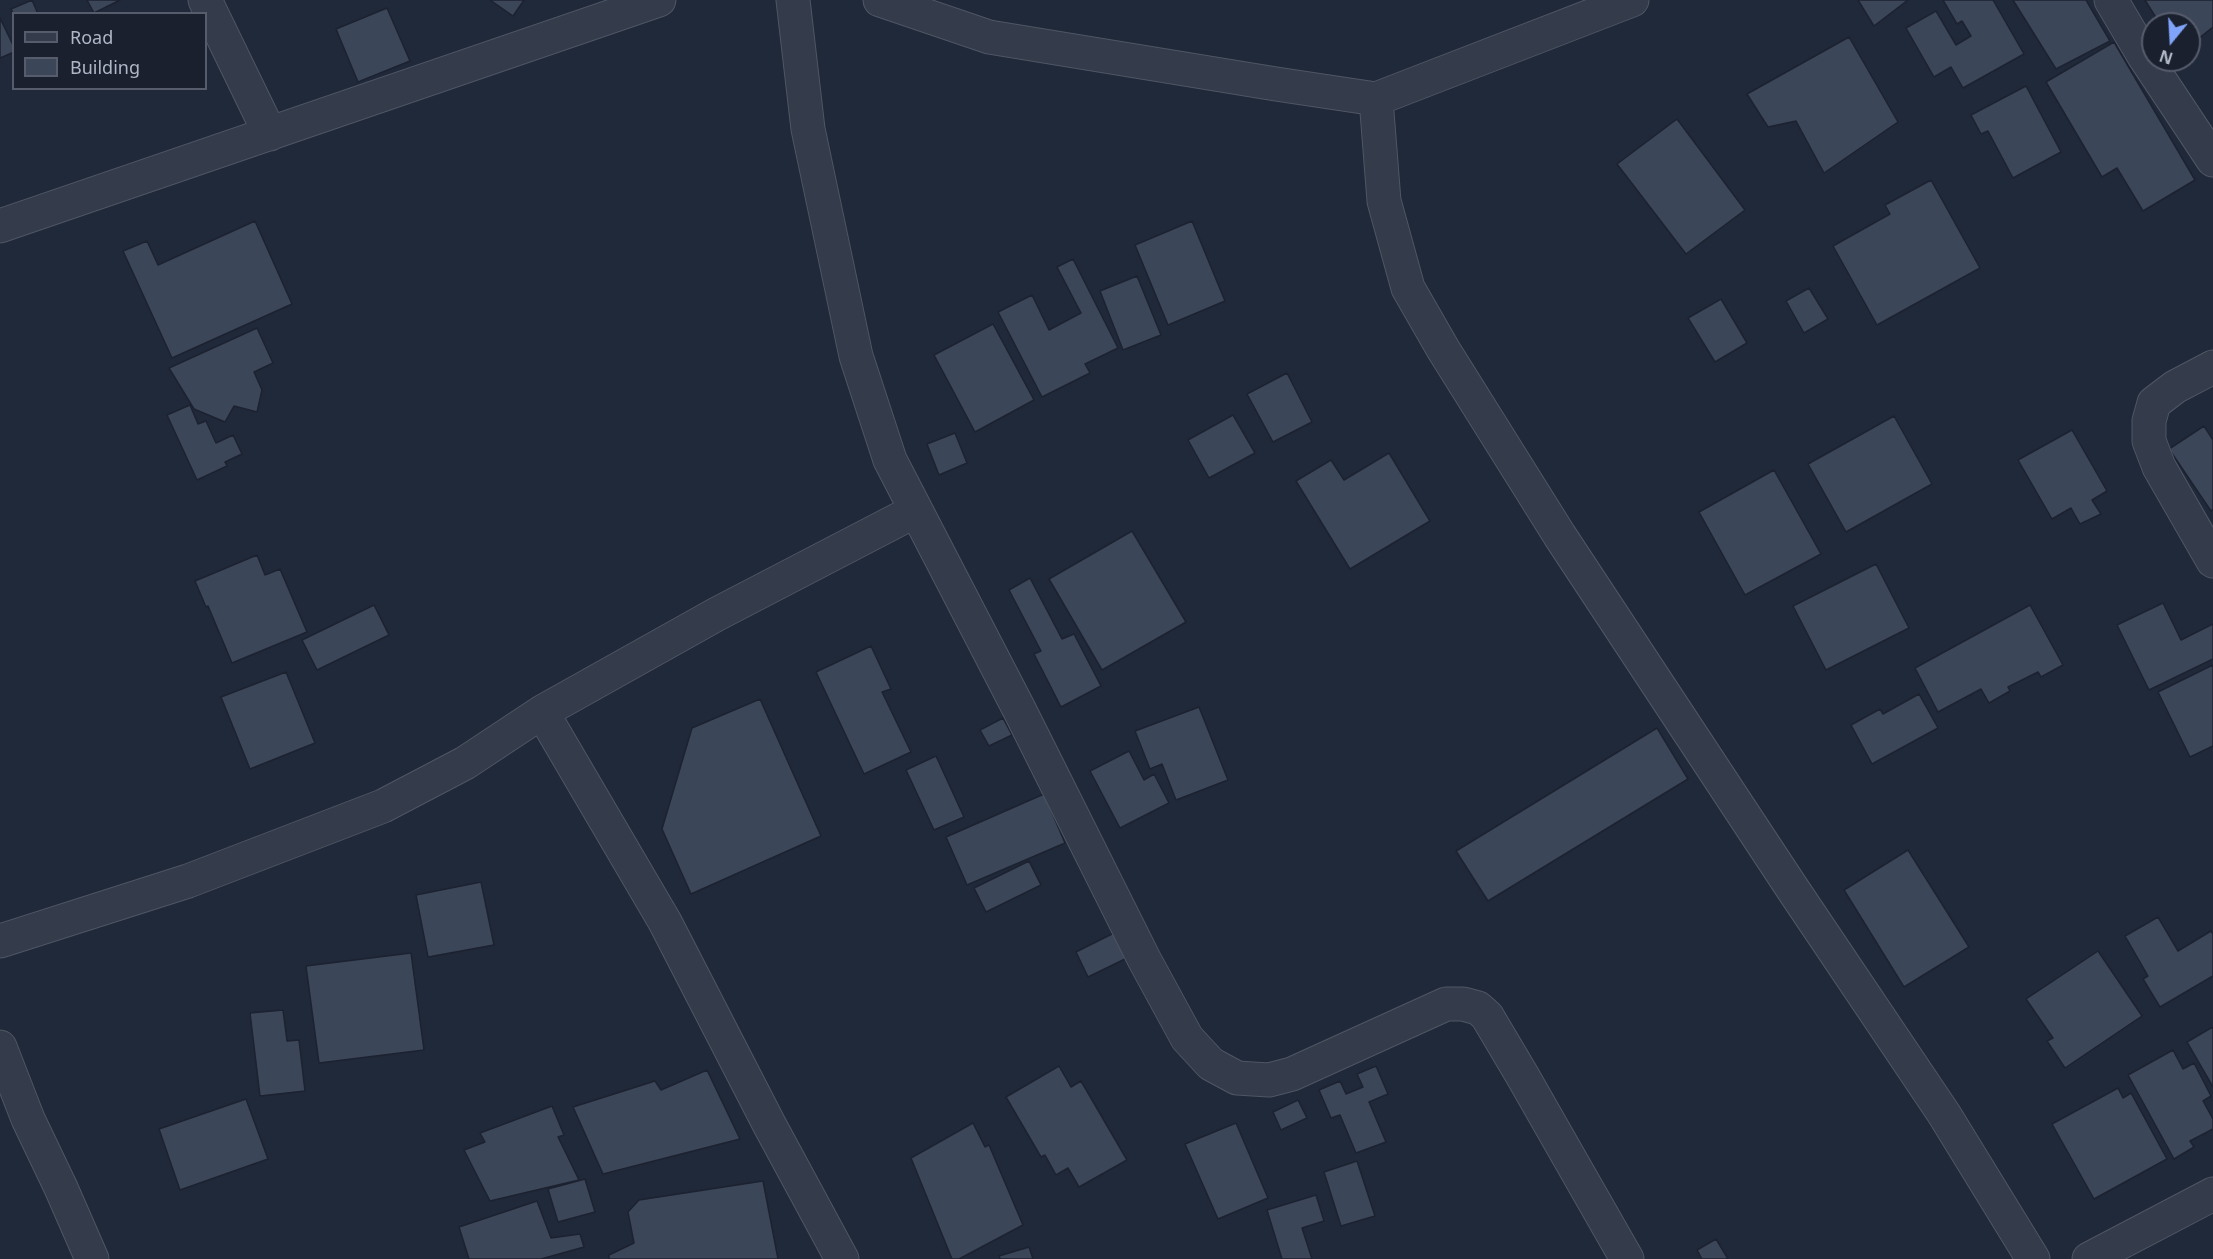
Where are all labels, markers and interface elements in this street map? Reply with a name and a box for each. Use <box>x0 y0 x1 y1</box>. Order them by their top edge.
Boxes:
legend <box>12 12 207 90</box>
north arrow <box>2141 12 2201 72</box>
text: Road <box>70 25 113 49</box>
text: N <box>2156 45 2176 70</box>
text: Building <box>70 55 140 79</box>

